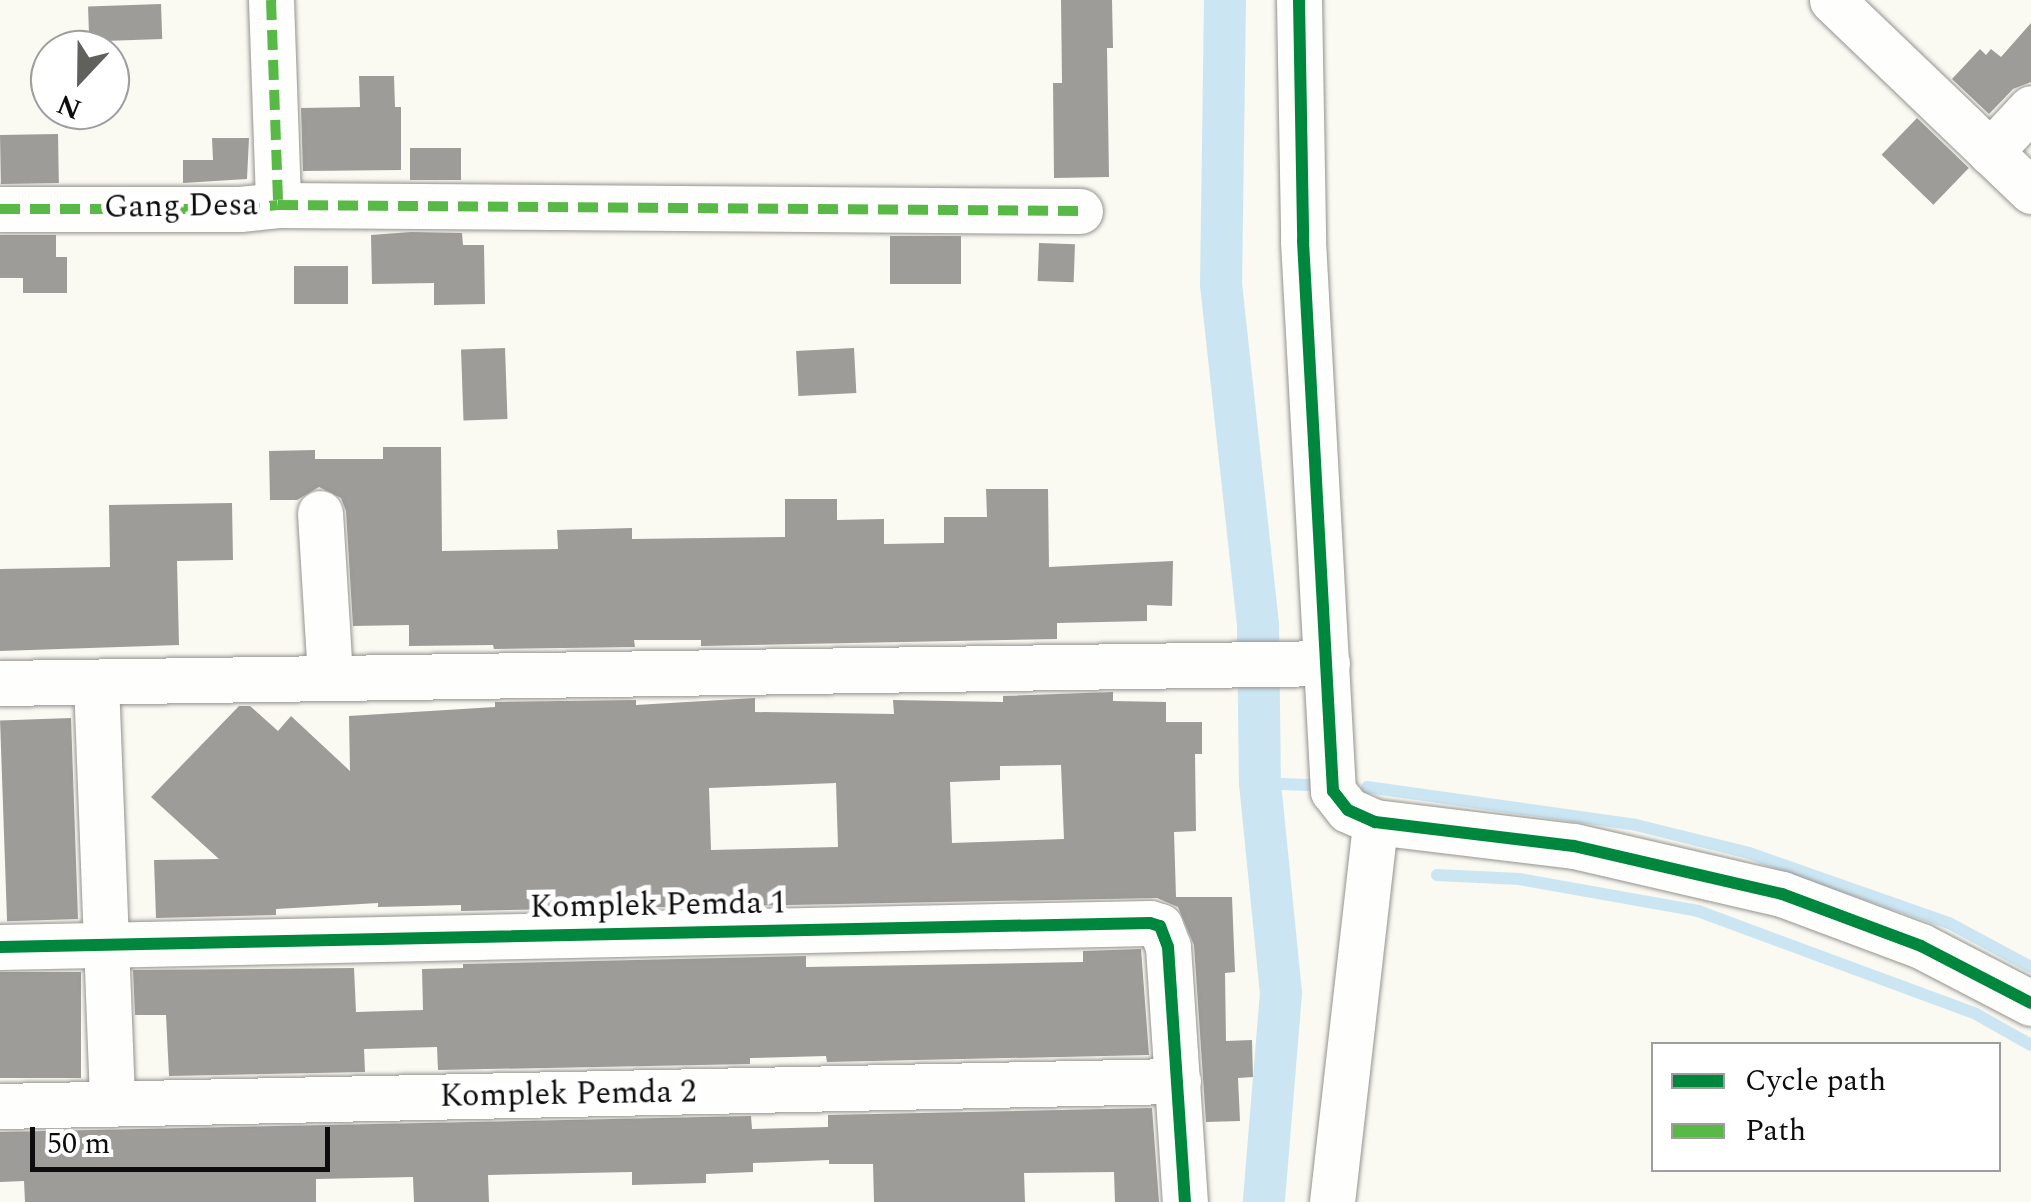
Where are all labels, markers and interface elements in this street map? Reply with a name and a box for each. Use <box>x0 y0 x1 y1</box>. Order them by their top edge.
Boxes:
north arrow <box>30 30 130 130</box>
text: N <box>51 82 88 131</box>
street label: Gang Desa <box>104 186 258 228</box>
street label: Komplek Pemda 1 <box>529 885 787 927</box>
legend <box>1651 1042 2001 1172</box>
text: Cycle path <box>1745 1058 1886 1104</box>
street label: Komplek Pemda 2 <box>439 1074 697 1116</box>
scale bar <box>35 1107 335 1169</box>
text: Path <box>1745 1108 1806 1154</box>
text: 50 m <box>47 1121 110 1167</box>

